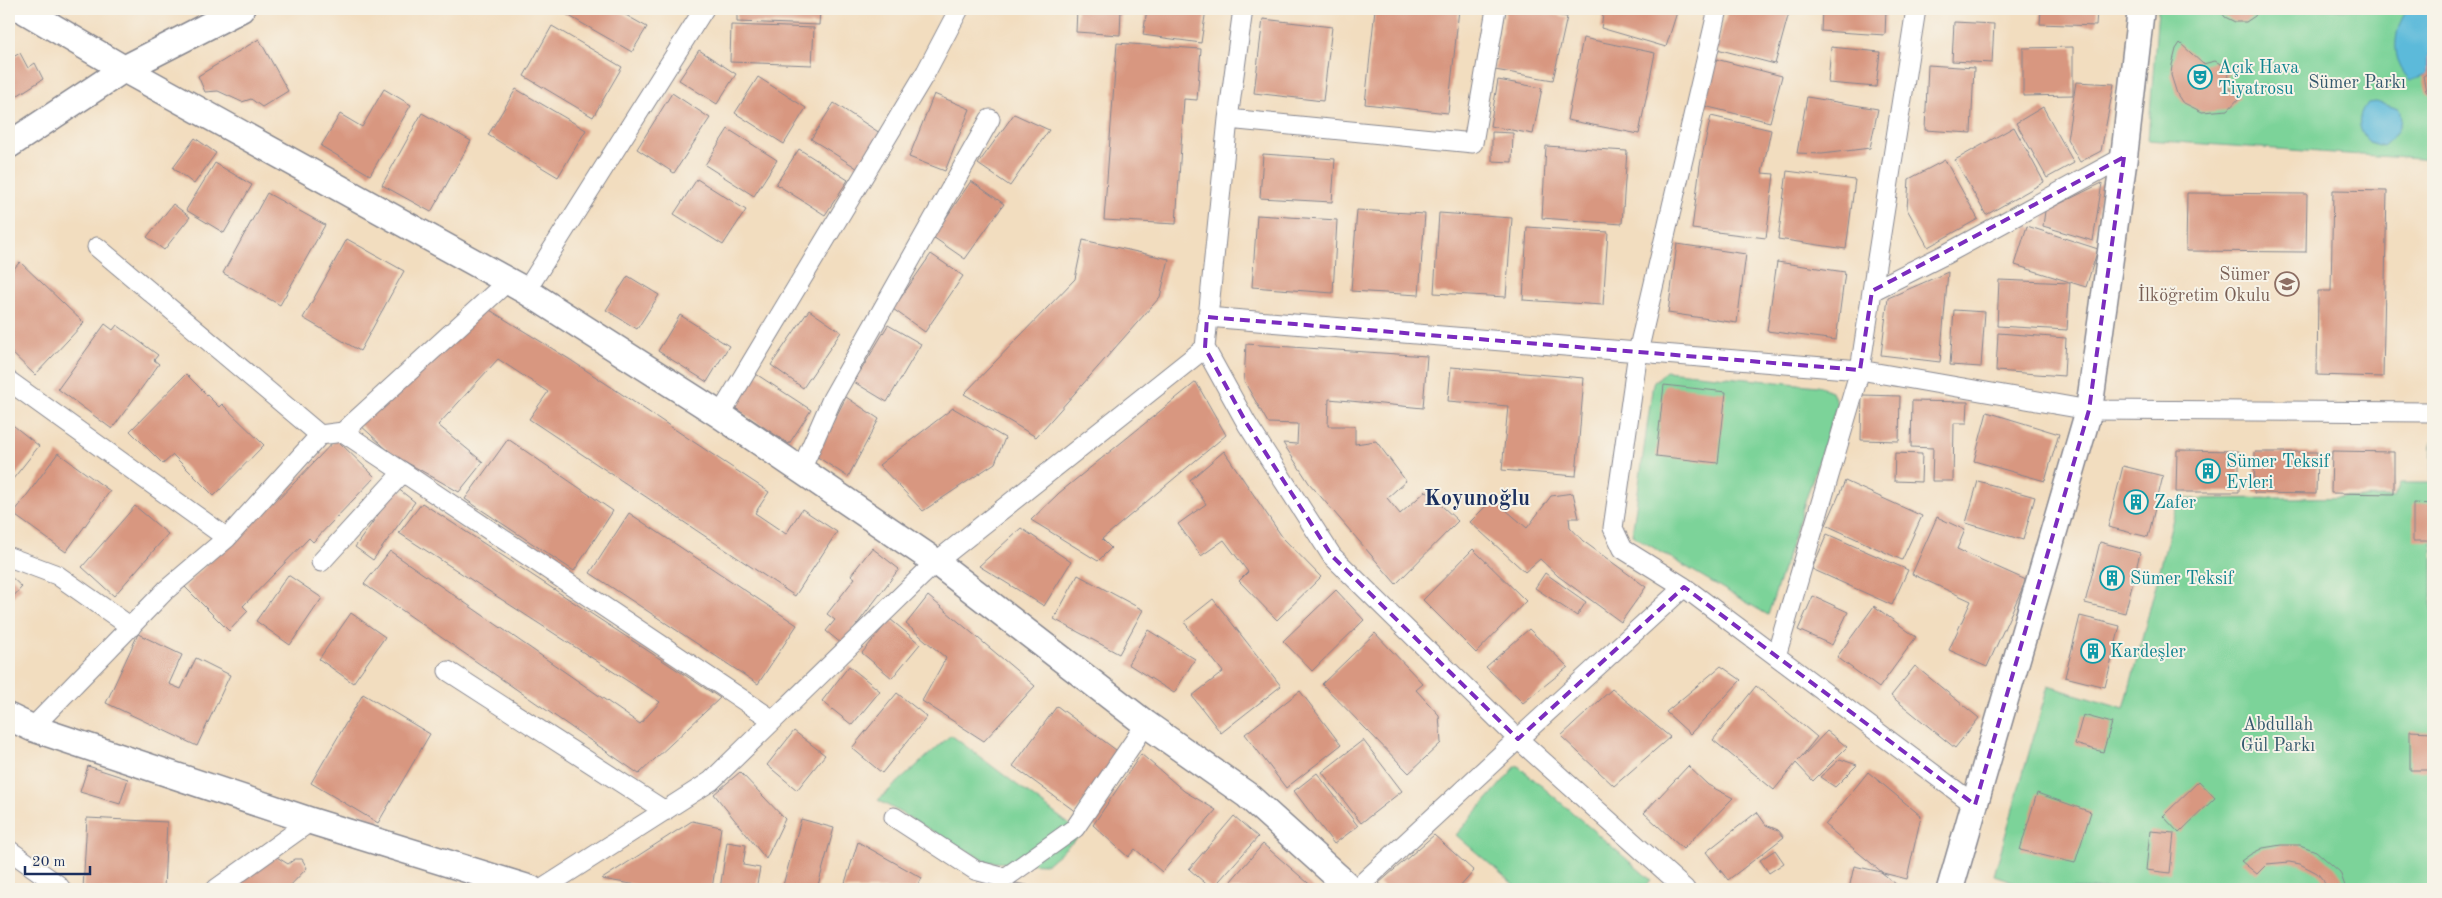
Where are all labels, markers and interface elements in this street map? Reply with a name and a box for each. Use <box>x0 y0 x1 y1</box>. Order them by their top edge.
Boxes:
place label: Açık Hava Tiyatrosu <box>2218 59 2299 98</box>
theatre icon: Açık Hava Tiyatrosu <box>2187 64 2213 90</box>
park label: Sümer Parkı <box>2308 74 2406 92</box>
place label: Sümer İlköğretim Okulu <box>2138 266 2271 305</box>
school or university icon: Sümer İlköğretim Okulu <box>2274 271 2300 297</box>
place label: Sümer Teksif Evleri <box>2226 453 2331 492</box>
building icon: Sümer Teksif Evleri <box>2195 458 2221 484</box>
district label: Koyunoğlu <box>1424 488 1530 510</box>
building icon: Zafer <box>2123 489 2149 515</box>
place label: Zafer <box>2154 494 2197 512</box>
building icon: Sümer Teksif <box>2099 565 2125 591</box>
place label: Sümer Teksif <box>2130 570 2235 588</box>
building icon: Kardeşler <box>2080 638 2106 664</box>
place label: Kardeşler <box>2110 643 2187 661</box>
park label: Abdullah Gül Parkı <box>2241 716 2315 755</box>
scale bar <box>25 843 90 875</box>
text: 20 m <box>32 855 66 870</box>

